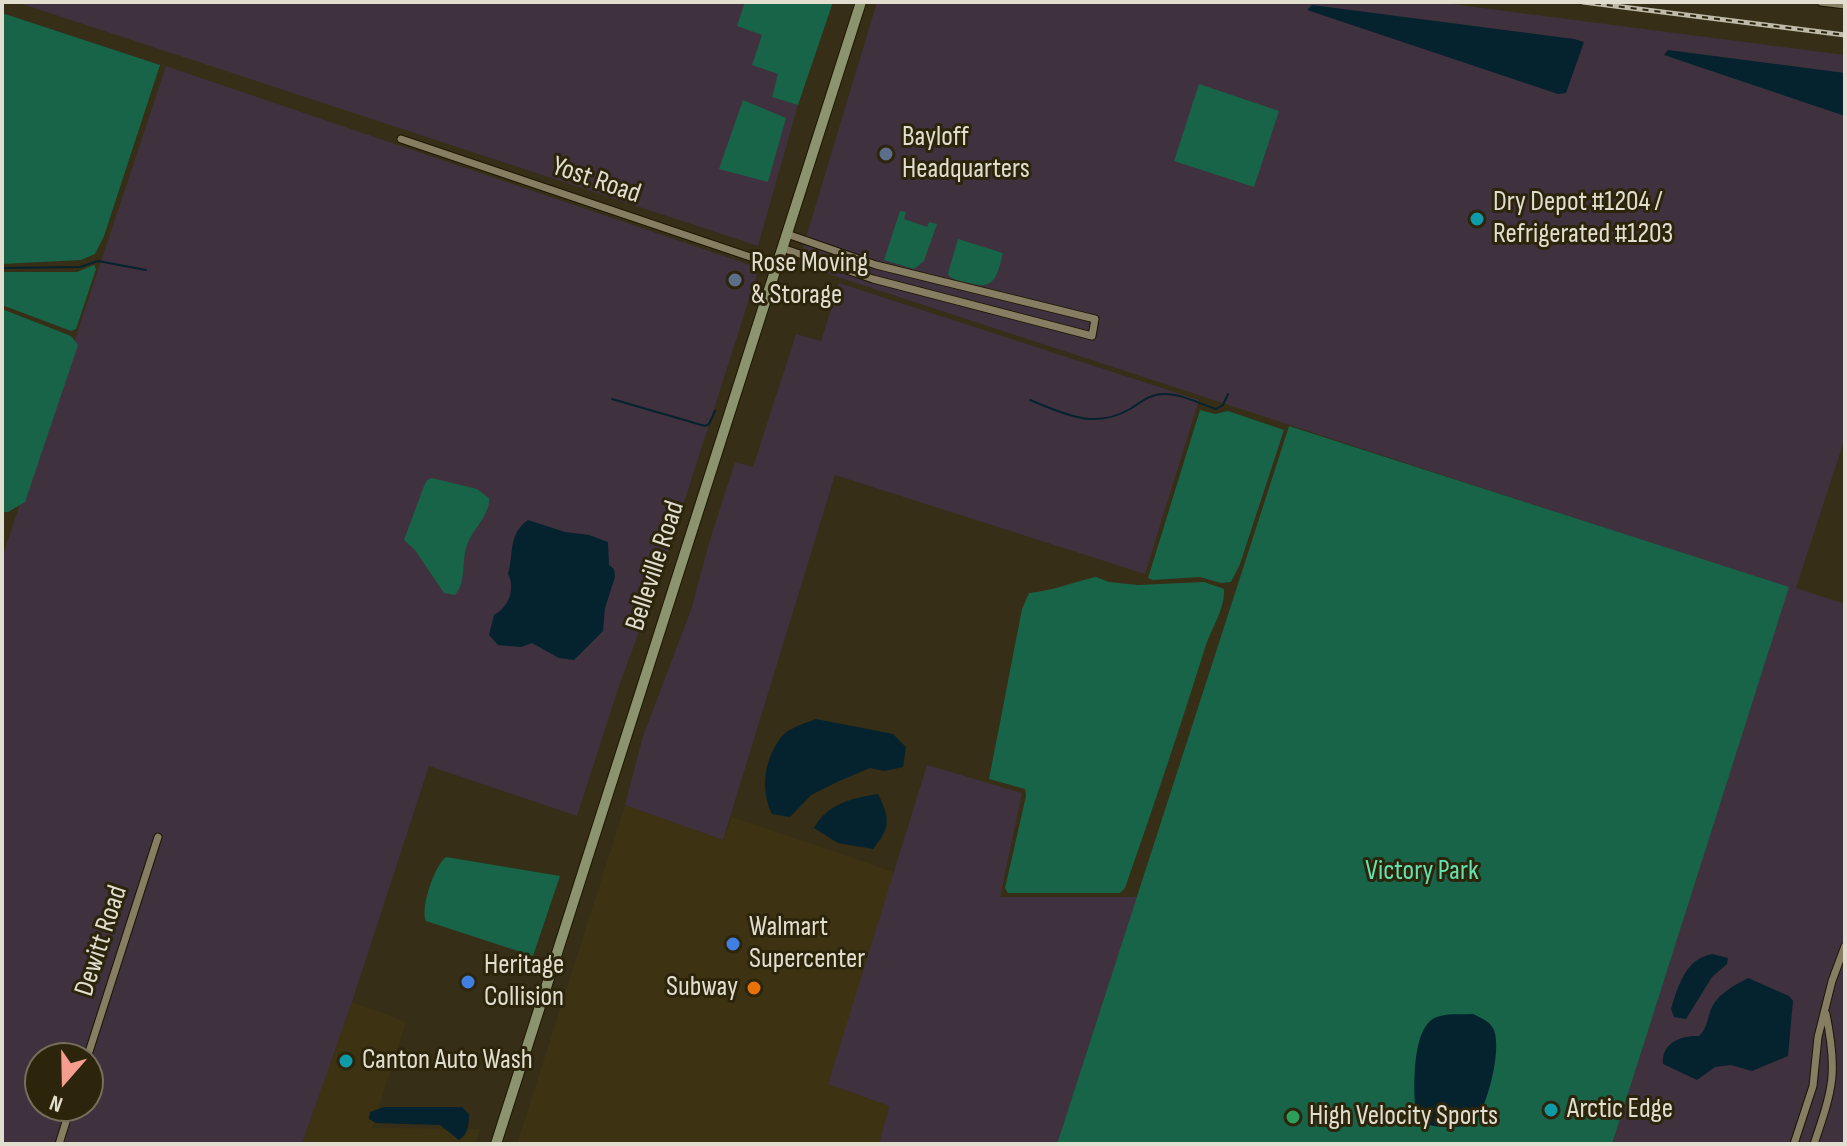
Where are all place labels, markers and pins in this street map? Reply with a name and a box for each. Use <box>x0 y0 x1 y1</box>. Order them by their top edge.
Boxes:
place label: Bayloff Headquarters <box>902 121 1030 187</box>
marker: Bayloff Headquarters <box>877 145 895 163</box>
place label: Dry Depot #1204 / Refrigerated #1203 <box>1493 186 1673 252</box>
marker: Dry Depot #1204 / Refrigerated #1203 <box>1468 210 1486 228</box>
place label: Rose Moving & Storage <box>751 247 868 313</box>
marker: Rose Moving & Storage <box>726 271 744 289</box>
place label: Walmart Supercenter <box>749 911 865 977</box>
marker: Walmart Supercenter <box>724 935 742 953</box>
place label: Heritage Collision <box>484 949 564 1015</box>
place label: Subway <box>666 971 738 1005</box>
marker: Heritage Collision <box>459 973 477 991</box>
marker: Subway <box>745 979 763 997</box>
place label: Canton Auto Wash <box>362 1044 533 1078</box>
marker: Canton Auto Wash <box>337 1052 355 1070</box>
place label: Arctic Edge <box>1567 1093 1673 1127</box>
place label: High Velocity Sports <box>1309 1100 1498 1134</box>
marker: Arctic Edge <box>1542 1101 1560 1119</box>
marker: High Velocity Sports <box>1284 1108 1302 1126</box>

